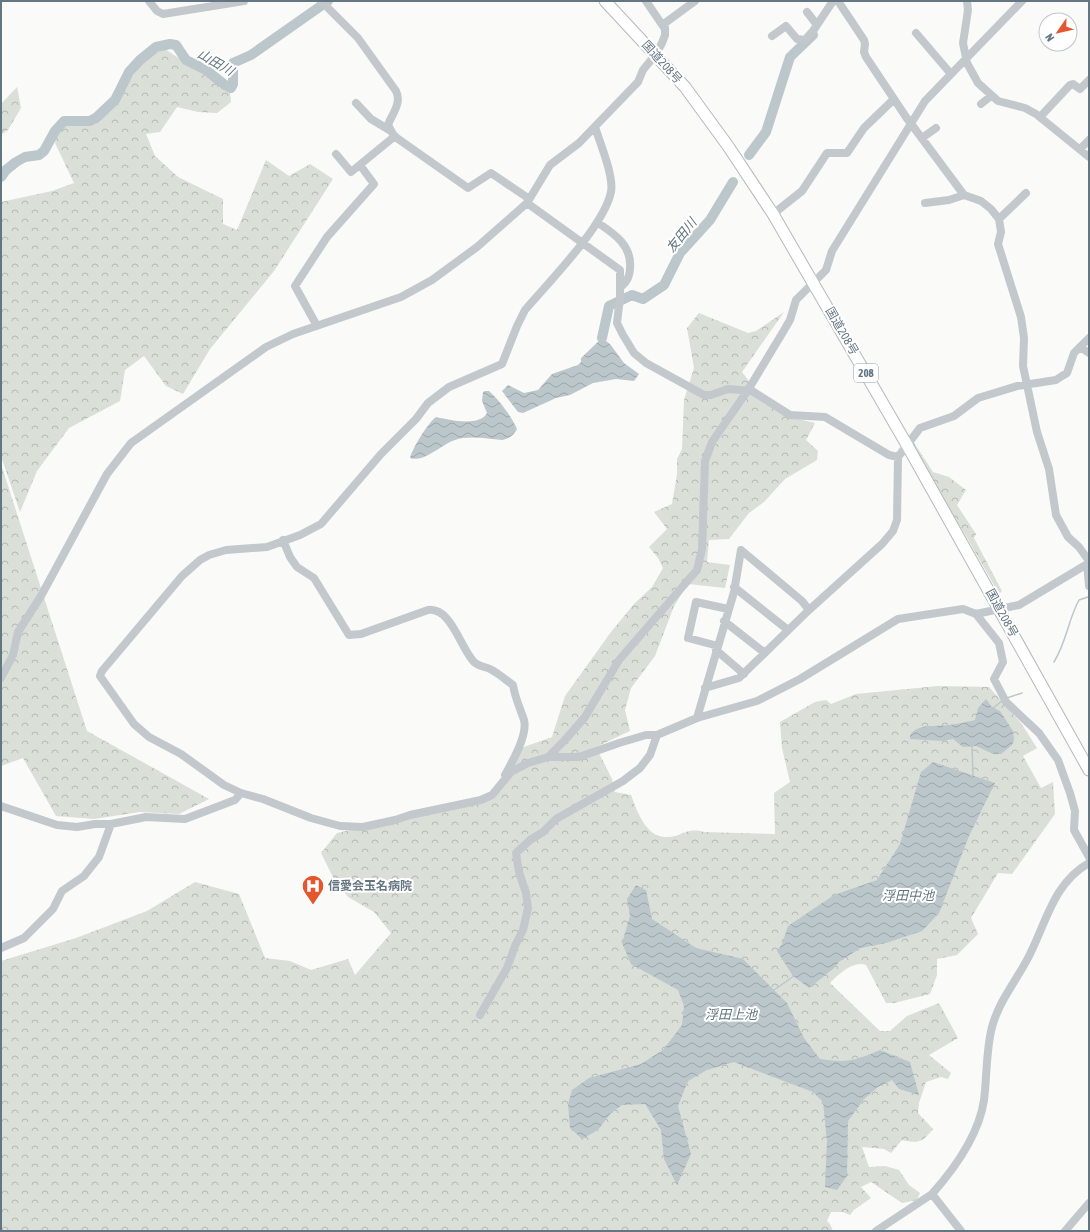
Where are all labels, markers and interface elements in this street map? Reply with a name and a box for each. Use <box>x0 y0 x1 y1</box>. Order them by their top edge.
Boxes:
north arrow <box>1038 12 1078 52</box>
text: N <box>1043 32 1057 44</box>
street label: 国道208号 <box>639 38 685 86</box>
water label: 山田川 <box>195 46 238 80</box>
water label: 友田川 <box>663 214 701 255</box>
street label: 国道208号 <box>823 305 861 357</box>
road number: 208 <box>854 364 878 382</box>
street label: 国道208号 <box>983 586 1021 640</box>
hospital icon: 信愛会玉名病院 <box>300 873 326 906</box>
place label: 信愛会玉名病院 <box>328 879 412 893</box>
water label: 浮田中池 <box>882 888 936 903</box>
water label: 浮田上池 <box>705 1007 759 1022</box>

